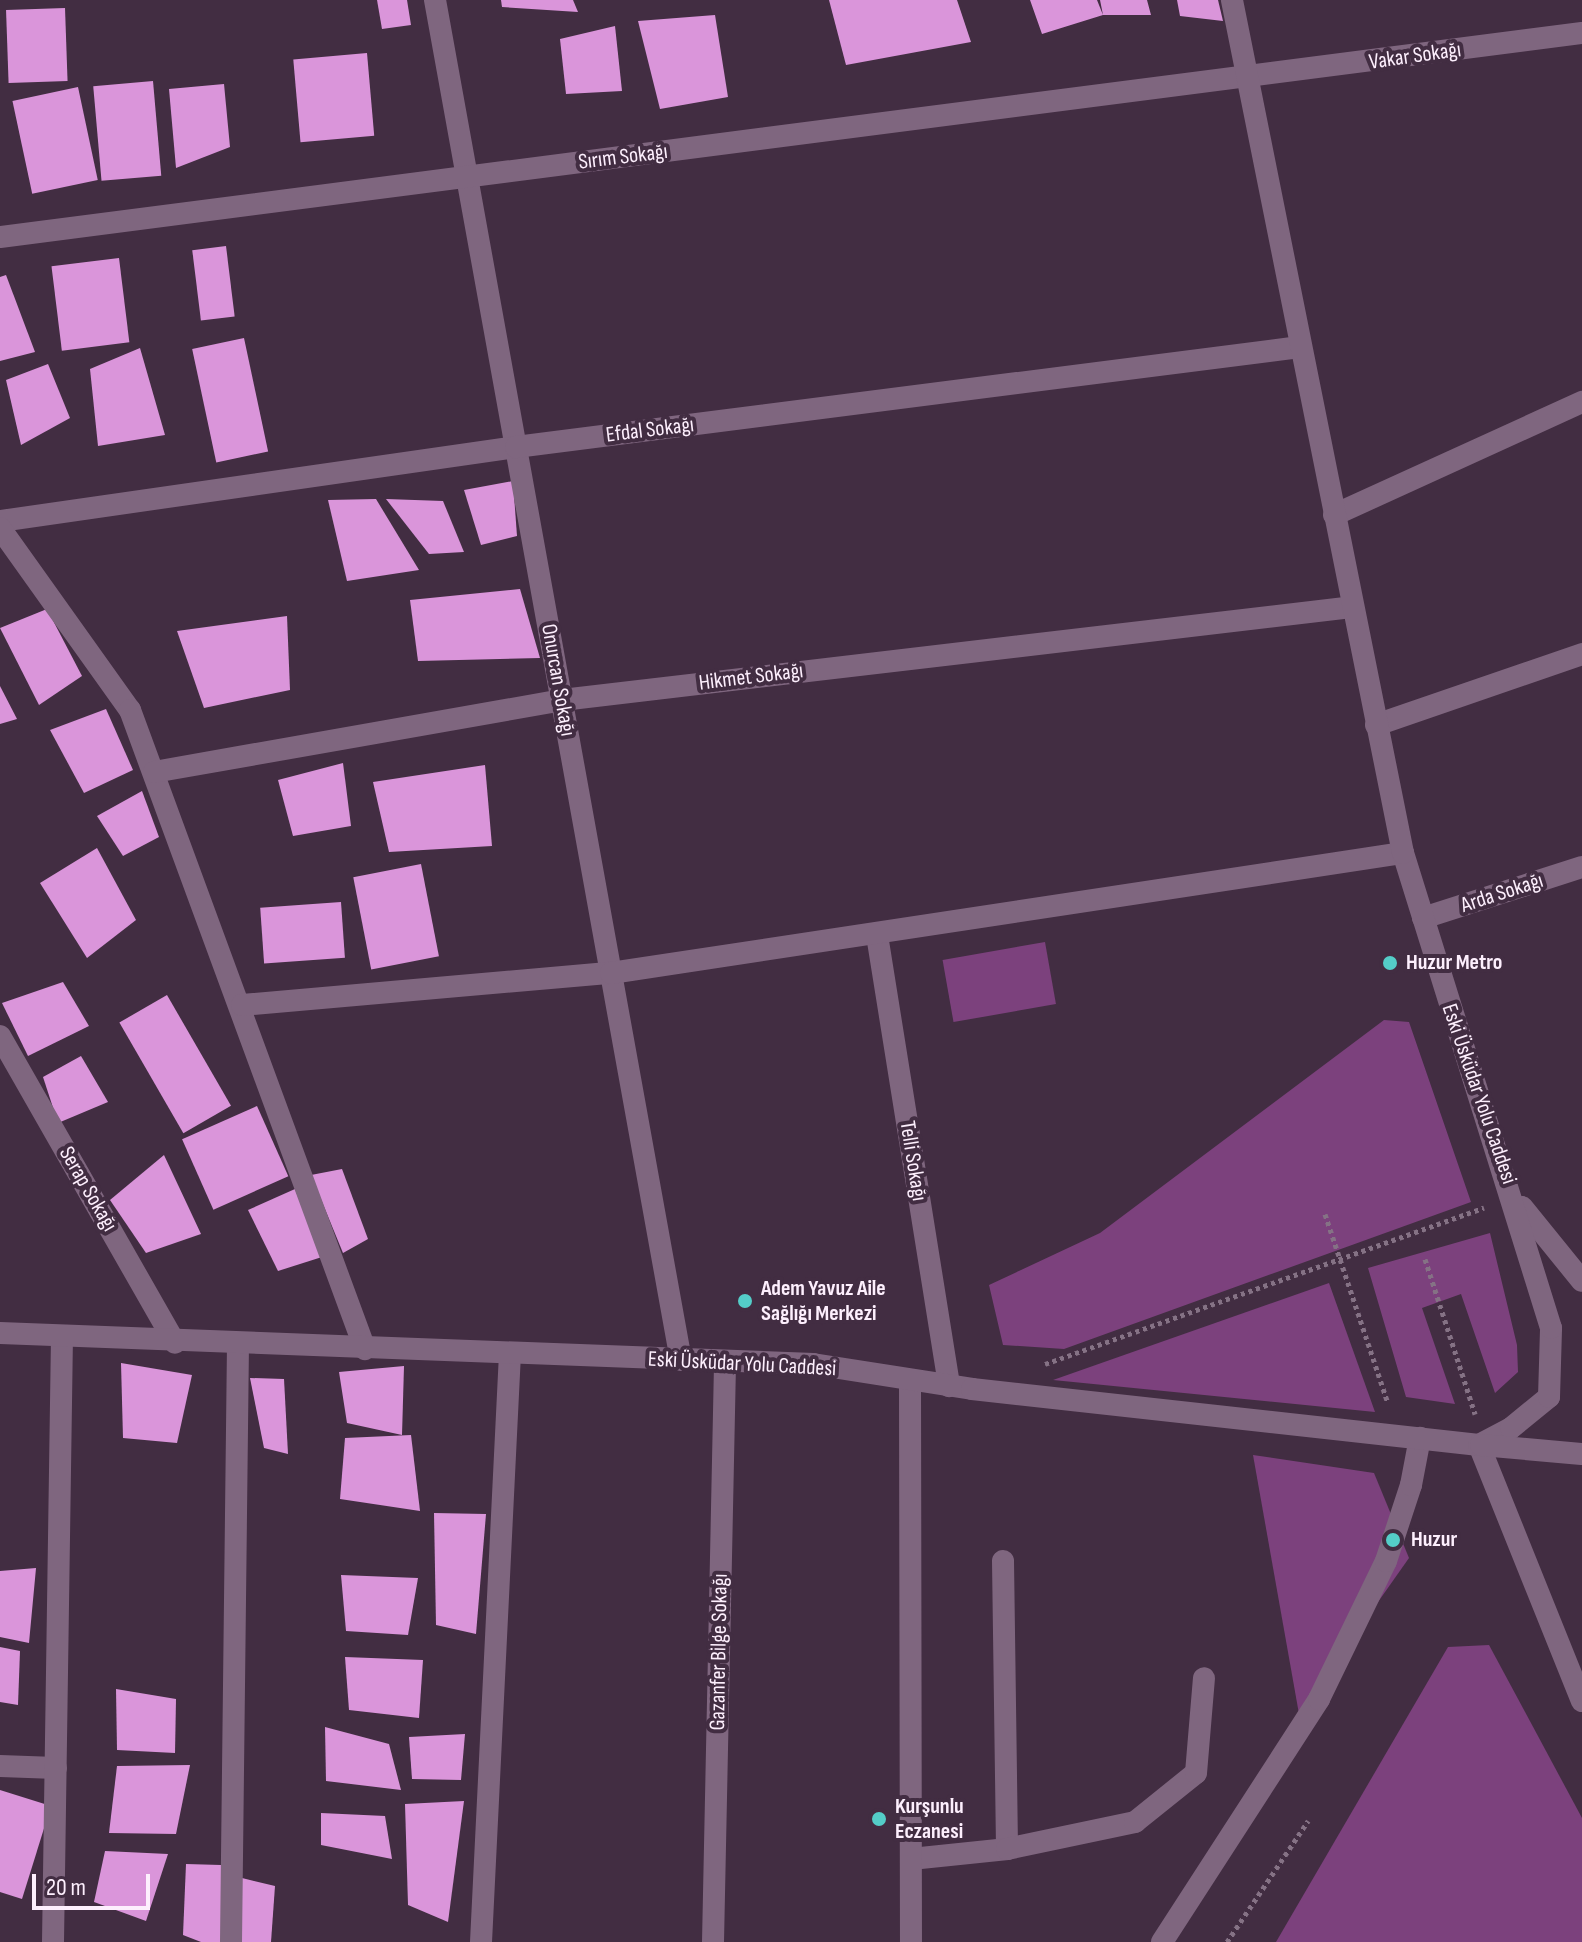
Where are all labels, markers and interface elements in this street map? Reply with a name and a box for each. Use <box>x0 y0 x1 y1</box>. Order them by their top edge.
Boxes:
street label: Vakar Sokağı <box>1367 36 1463 76</box>
street label: Sırım Sokağı <box>577 138 669 176</box>
street label: Efdal Sokağı <box>604 412 696 448</box>
street label: Onurcan Sokağı <box>535 622 581 738</box>
street label: Hikmet Sokağı <box>697 657 805 697</box>
street label: Arda Sokağı <box>1457 867 1547 919</box>
place label: Huzur Metro <box>1406 950 1502 976</box>
marker: Huzur Metro <box>1381 954 1399 972</box>
street label: Eski Üsküdar Yolu Caddesi <box>1436 1000 1522 1188</box>
street label: Telli Sokağı <box>894 1119 932 1203</box>
street label: Serap Sokağı <box>53 1142 123 1236</box>
place label: Adem Yavuz Aile Sağlığı Merkezi <box>761 1275 886 1326</box>
marker: Adem Yavuz Aile Sağlığı Merkezi <box>736 1292 754 1310</box>
street label: Eski Üsküdar Yolu Caddesi <box>647 1346 837 1382</box>
place label: Huzur <box>1411 1527 1457 1553</box>
marker: Huzur <box>1382 1529 1404 1551</box>
street label: Gazanfer Bilge Sokağı <box>704 1573 734 1731</box>
place label: Kurşunlu Eczanesi <box>895 1793 964 1844</box>
marker: Kurşunlu Eczanesi <box>870 1810 888 1828</box>
scale bar <box>36 1858 154 1908</box>
text: 20 m <box>46 1873 86 1902</box>

